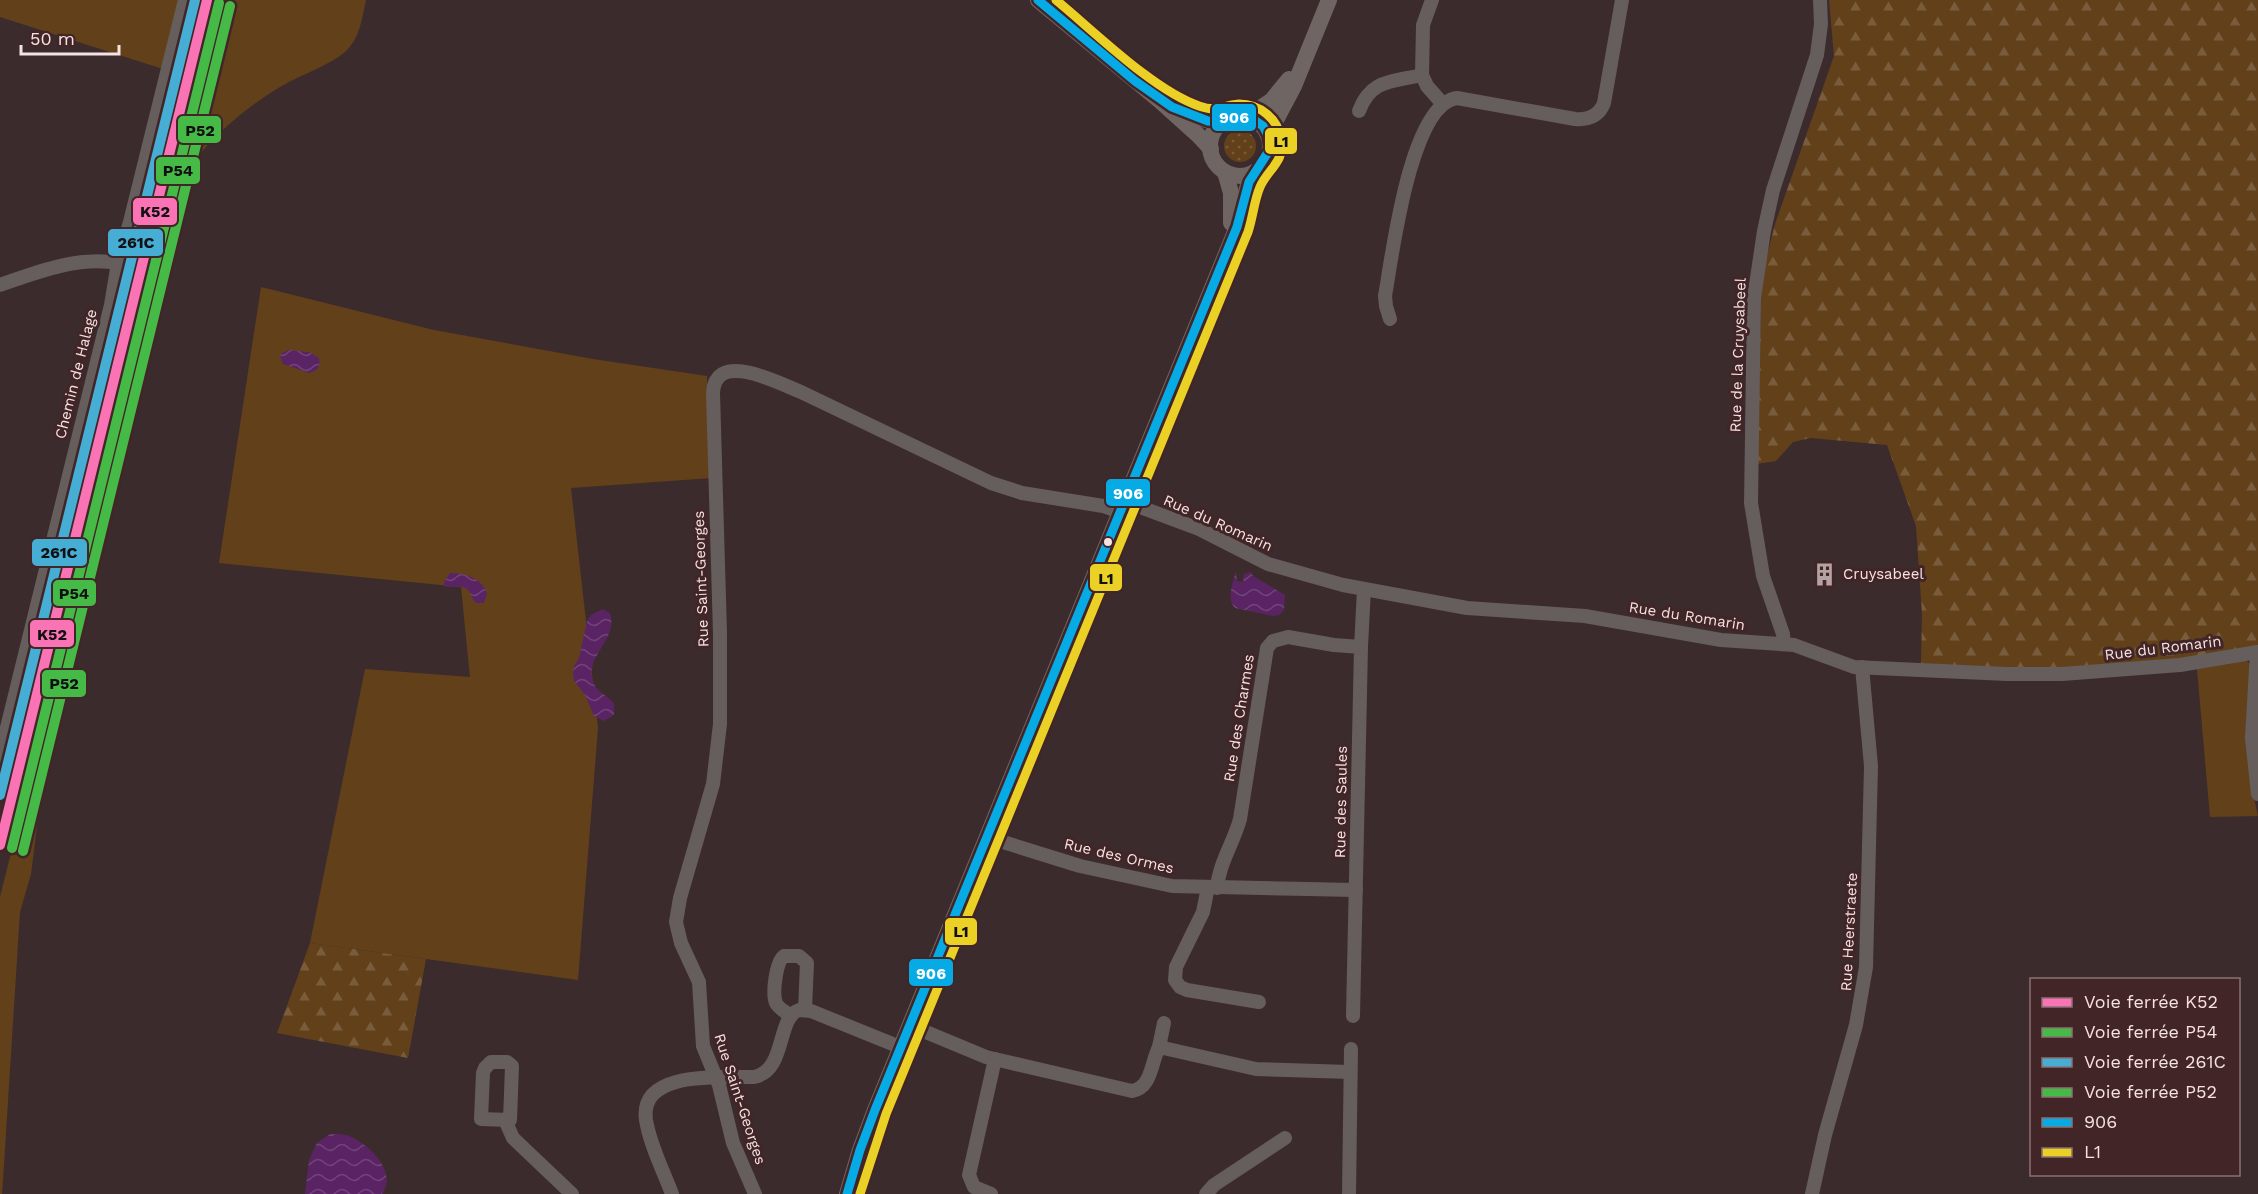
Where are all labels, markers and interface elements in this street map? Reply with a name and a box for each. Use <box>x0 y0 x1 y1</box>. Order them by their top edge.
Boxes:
scale bar <box>21 18 118 56</box>
text: 50 m <box>30 28 75 49</box>
line badge: 906 <box>1211 103 1257 132</box>
text: 906 <box>1219 108 1249 127</box>
line badge: P52 <box>177 115 222 144</box>
text: P52 <box>185 121 215 140</box>
line badge: L1 <box>1264 127 1298 155</box>
text: L1 <box>1273 132 1289 151</box>
line badge: P54 <box>155 156 201 185</box>
text: P54 <box>163 161 193 180</box>
line badge: K52 <box>132 197 178 226</box>
text: K52 <box>140 202 170 221</box>
line badge: 261C <box>107 228 164 257</box>
text: 261C <box>118 233 155 252</box>
street label: Rue de la Cruysabeel <box>1726 277 1750 433</box>
street label: Chemin de Halage <box>51 307 101 441</box>
line badge: 906 <box>1105 478 1151 507</box>
text: 906 <box>1113 484 1143 503</box>
street label: Rue du Romarin <box>1161 491 1275 555</box>
street label: Rue Saint-Georges <box>690 510 712 648</box>
unlabelled marker <box>1102 536 1114 548</box>
line badge: 261C <box>31 538 88 567</box>
text: 261C <box>41 543 78 562</box>
building icon: Cruysabeel <box>1812 561 1838 587</box>
line badge: L1 <box>1089 563 1123 592</box>
place label: Cruysabeel <box>1843 565 1924 583</box>
text: L1 <box>1098 569 1114 588</box>
line badge: P54 <box>52 579 97 607</box>
text: P54 <box>59 584 89 603</box>
street label: Rue du Romarin <box>1628 598 1746 634</box>
line badge: K52 <box>29 619 75 648</box>
text: K52 <box>37 625 67 644</box>
street label: Rue du Romarin <box>2104 632 2222 664</box>
street label: Rue des Charmes <box>1220 653 1258 783</box>
line badge: P52 <box>41 669 87 698</box>
text: P52 <box>49 674 79 693</box>
street label: Rue des Saules <box>1331 746 1351 858</box>
street label: Rue des Ormes <box>1062 835 1176 877</box>
street label: Rue Heerstraete <box>1837 872 1861 992</box>
line badge: L1 <box>944 917 978 946</box>
text: L1 <box>953 922 969 941</box>
line badge: 906 <box>908 958 954 987</box>
text: 906 <box>916 964 946 983</box>
legend <box>2030 978 2240 1176</box>
text: Voie ferrée K52 <box>2084 991 2218 1012</box>
text: Voie ferrée P54 <box>2084 1021 2218 1042</box>
street label: Rue Saint-Georges <box>710 1031 770 1167</box>
text: Voie ferrée 261C <box>2084 1051 2226 1072</box>
text: Voie ferrée P52 <box>2084 1081 2217 1102</box>
text: 906 <box>2084 1111 2117 1132</box>
text: L1 <box>2084 1141 2101 1162</box>

